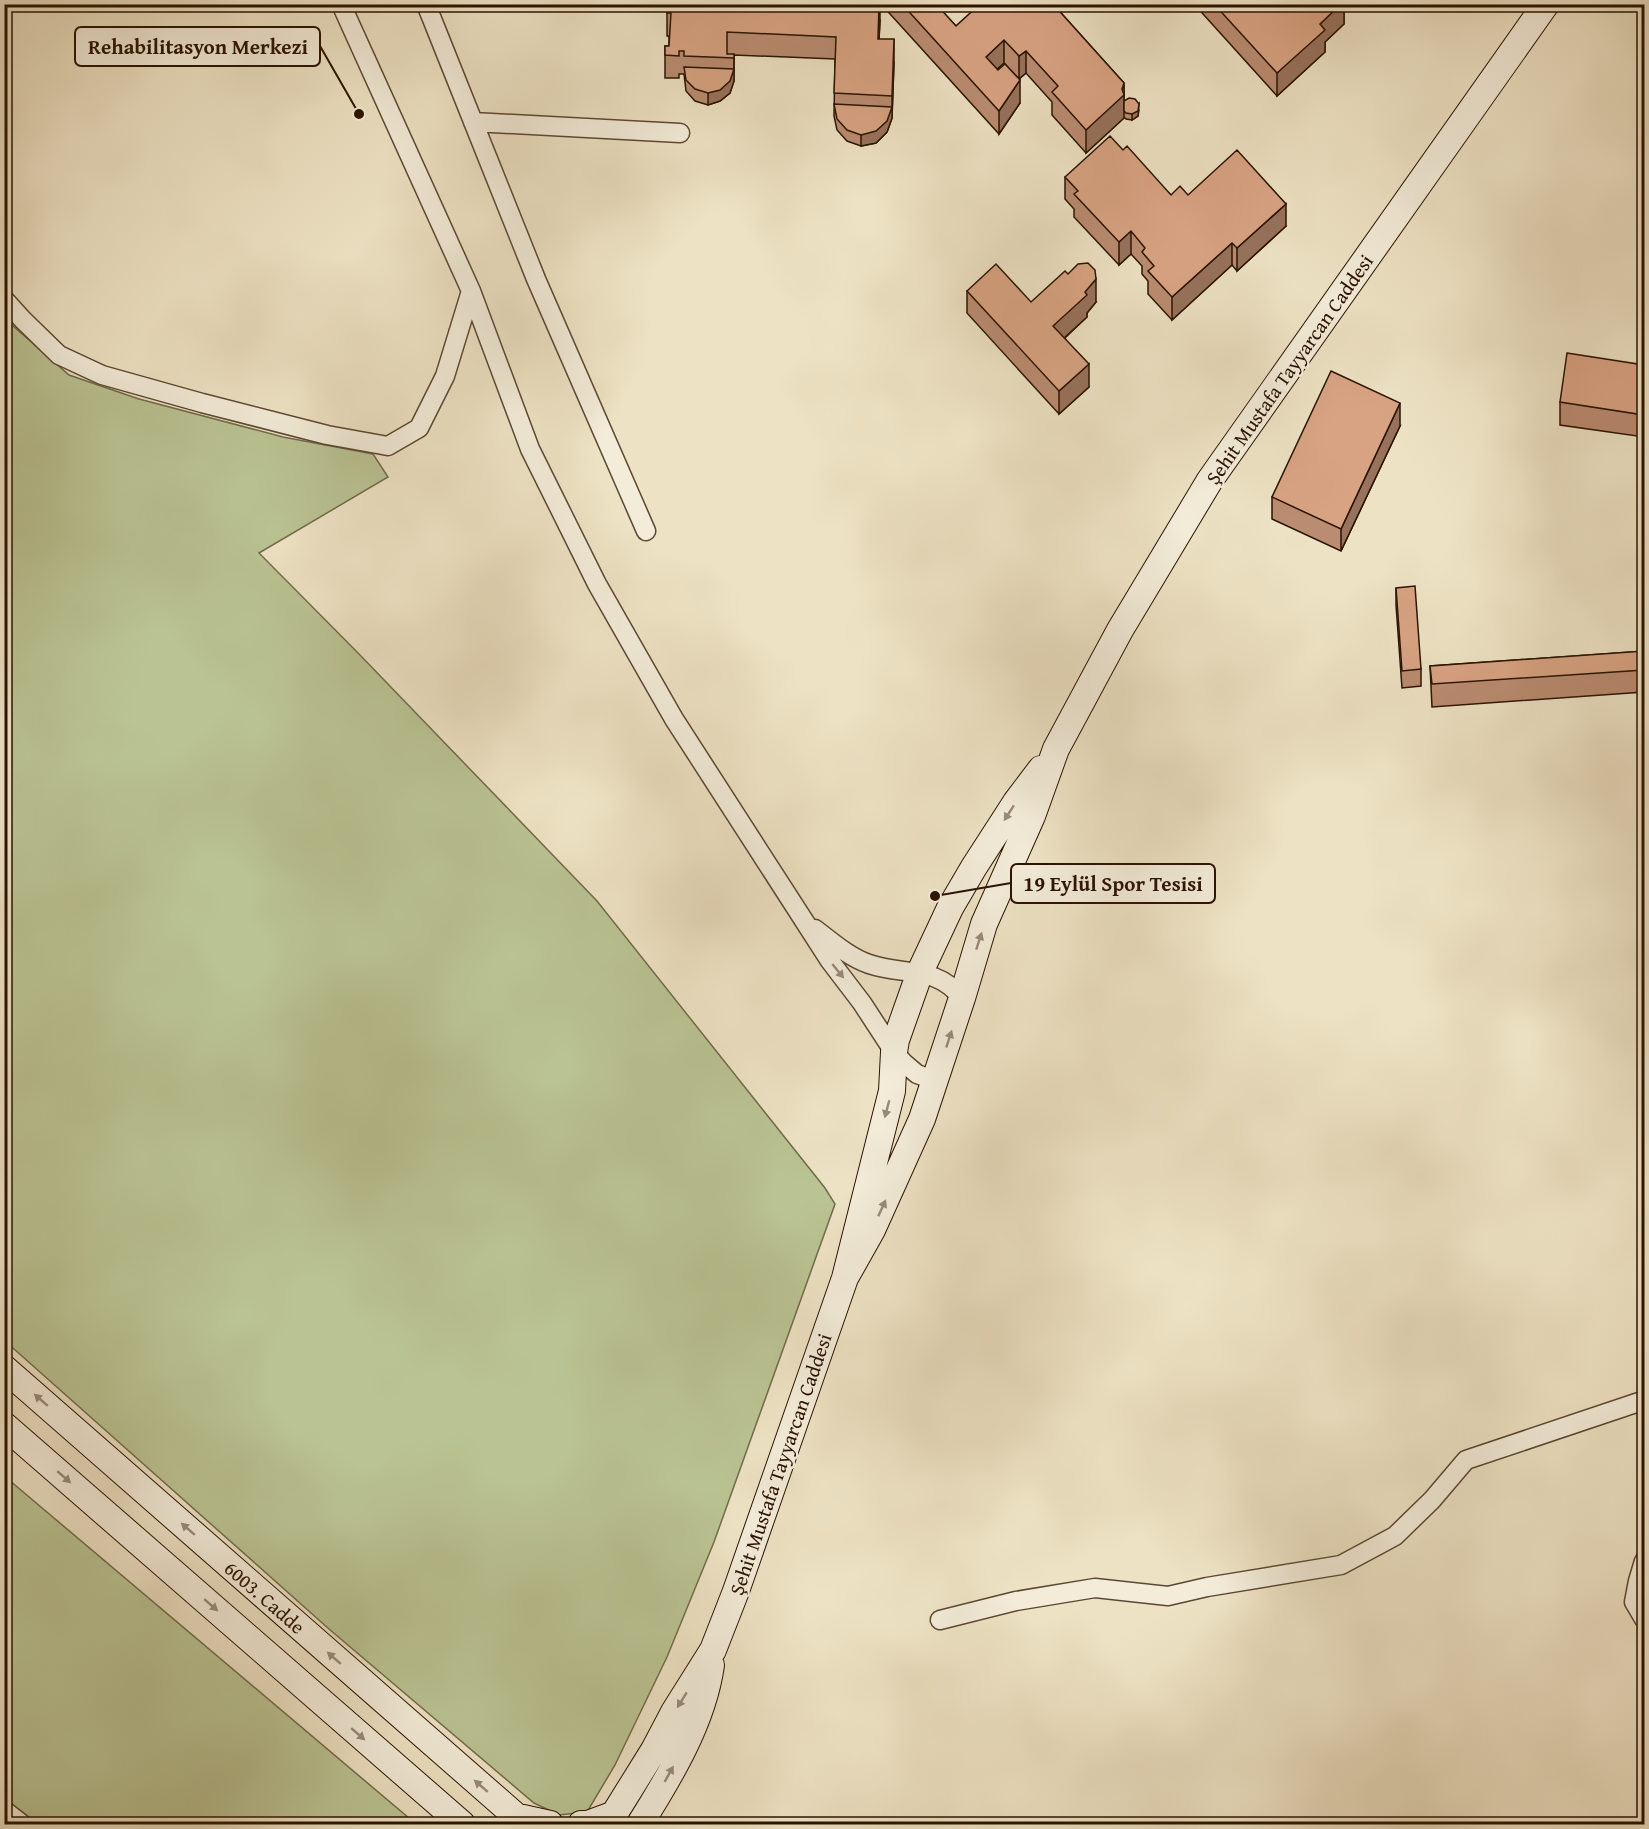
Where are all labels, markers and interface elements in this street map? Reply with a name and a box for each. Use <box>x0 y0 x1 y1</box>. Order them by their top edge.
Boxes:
callout: Rehabilitasyon Merkezi <box>75 27 320 66</box>
text: Rehabilitasyon Merkezi <box>88 31 309 62</box>
street label: Şehit Mustafa Tayyarcan Caddesi <box>1198 248 1380 490</box>
one-way arrow <box>1004 805 1015 821</box>
callout: 19 Eylül Spor Tesisi <box>1011 864 1215 903</box>
text: 19 Eylül Spor Tesisi <box>1023 868 1203 899</box>
one-way arrow <box>974 932 984 950</box>
one-way arrow <box>832 964 844 979</box>
one-way arrow <box>945 1030 954 1048</box>
one-way arrow <box>881 1100 891 1118</box>
one-way arrow <box>878 1200 887 1217</box>
street label: Şehit Mustafa Tayyarcan Caddesi <box>722 1329 839 1599</box>
one-way arrow <box>33 1394 49 1407</box>
one-way arrow <box>56 1470 71 1483</box>
one-way arrow <box>180 1522 195 1536</box>
street label: 6003. Cadde <box>218 1554 312 1640</box>
one-way arrow <box>203 1598 218 1611</box>
one-way arrow <box>327 1652 342 1665</box>
one-way arrow <box>676 1691 688 1707</box>
one-way arrow <box>350 1727 366 1740</box>
one-way arrow <box>664 1765 674 1782</box>
one-way arrow <box>473 1780 489 1793</box>

